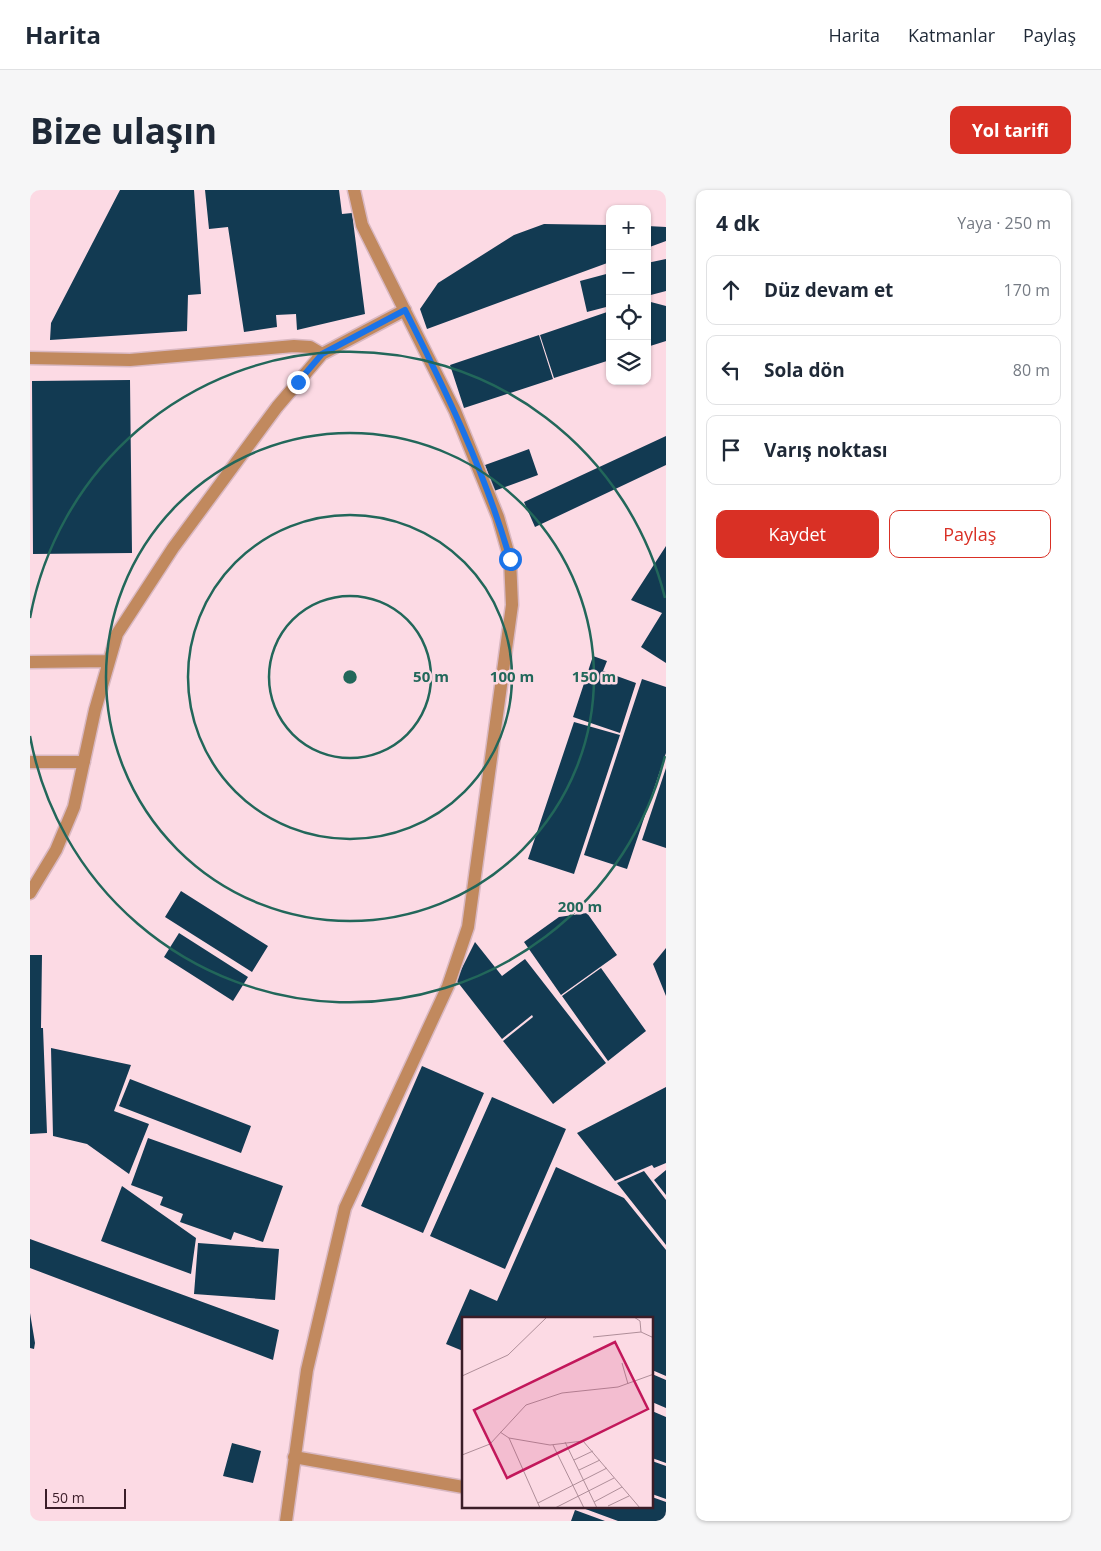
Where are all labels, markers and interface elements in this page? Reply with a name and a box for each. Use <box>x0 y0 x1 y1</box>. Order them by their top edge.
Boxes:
text: Harita <box>25 18 101 51</box>
text: Harita <box>828 23 880 47</box>
text: Katmanlar <box>908 23 995 47</box>
text: Paylaş <box>1023 23 1076 47</box>
button: Yol tarifi <box>950 106 1071 154</box>
text: Bize ulaşın <box>30 107 217 154</box>
map controls <box>606 205 651 385</box>
button: + <box>606 205 651 250</box>
text: 4 dk <box>716 209 760 237</box>
text: Yaya · 250 m <box>957 212 1051 234</box>
button: − <box>606 250 651 295</box>
icon: ahead <box>717 276 745 304</box>
text: Düz devam et <box>764 277 893 303</box>
text: 170 m <box>1004 279 1050 301</box>
button: locate <box>606 295 651 340</box>
button: layers <box>606 340 651 385</box>
icon: left <box>717 356 745 384</box>
text: Sola dön <box>764 357 845 383</box>
text: 80 m <box>1013 359 1050 381</box>
route end <box>287 371 310 394</box>
icon: arrive <box>717 436 745 464</box>
text: Varış noktası <box>764 437 888 463</box>
button: Kaydet <box>716 510 879 558</box>
button: Paylaş <box>889 510 1051 558</box>
route start <box>499 548 522 571</box>
text: 50 m <box>413 666 449 686</box>
text: 100 m <box>490 666 534 686</box>
text: 150 m <box>572 666 616 686</box>
centre of rings <box>341 668 359 686</box>
text: 200 m <box>558 896 602 916</box>
inset map <box>462 1317 654 1508</box>
scale bar <box>45 1486 126 1509</box>
text: 50 m <box>52 1488 85 1507</box>

